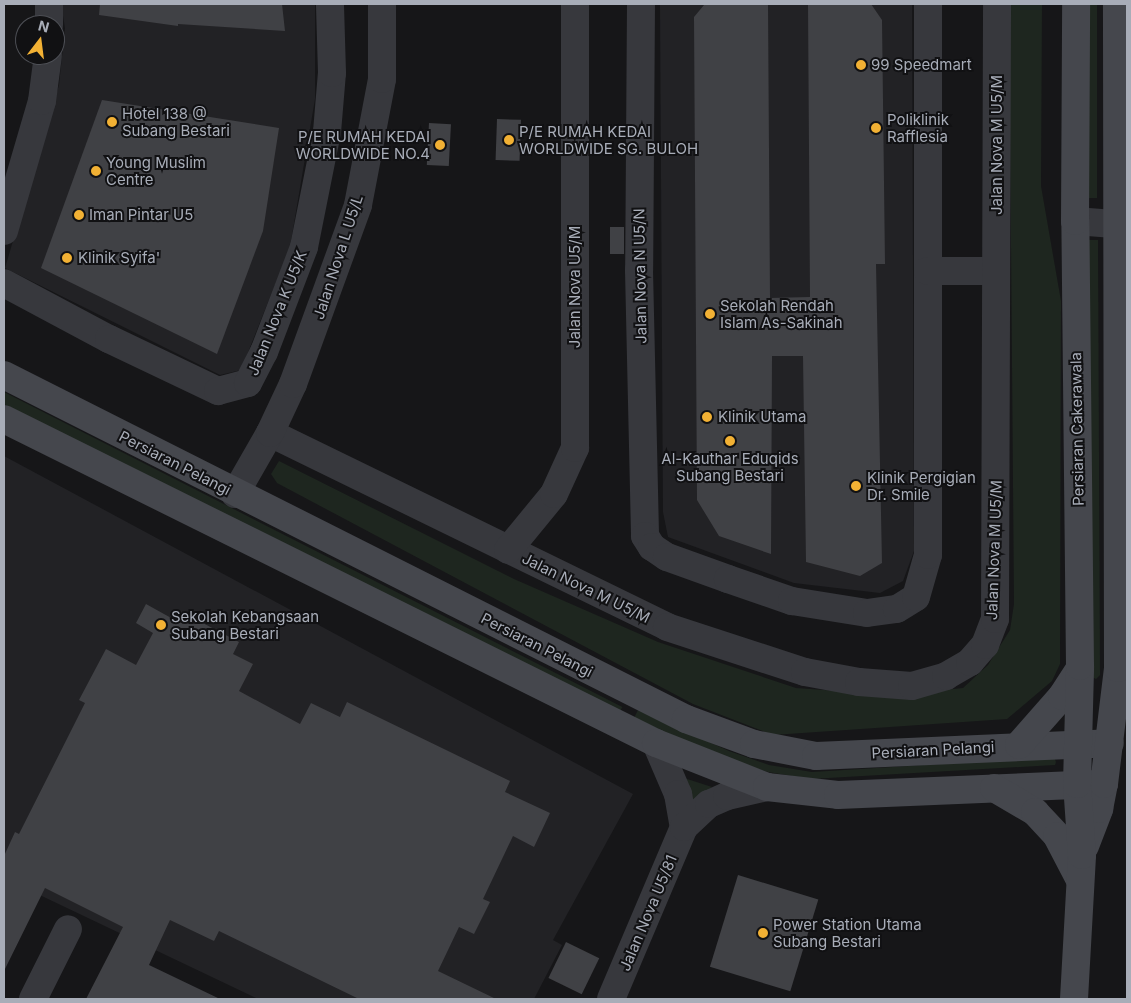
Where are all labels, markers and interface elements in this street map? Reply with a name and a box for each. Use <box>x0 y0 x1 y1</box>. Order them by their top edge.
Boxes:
north arrow <box>15 15 65 65</box>
text: N <box>36 16 51 36</box>
place label: 99 Speedmart <box>871 56 972 74</box>
marker: 99 Speedmart <box>855 59 867 71</box>
street label: Jalan Nova M U5/M <box>988 75 1006 215</box>
place label: Hotel 138 @ Subang Bestari <box>122 104 230 139</box>
place label: Poliklinik Rafflesia <box>887 110 949 145</box>
marker: Hotel 138 @ Subang Bestari <box>106 116 118 128</box>
marker: Poliklinik Rafflesia <box>869 121 883 135</box>
place label: P/E RUMAH KEDAI WORLDWIDE SG. BULOH <box>519 122 698 157</box>
place label: P/E RUMAH KEDAI WORLDWIDE NO.4 <box>296 127 430 162</box>
marker: P/E RUMAH KEDAI WORLDWIDE SG. BULOH <box>503 134 515 146</box>
marker: P/E RUMAH KEDAI WORLDWIDE NO.4 <box>434 139 446 151</box>
place label: Young Muslim Centre <box>106 153 206 188</box>
marker: Young Muslim Centre <box>90 165 102 177</box>
street label: Jalan Nova L U5/L <box>309 192 367 322</box>
place label: Iman Pintar U5 <box>89 206 193 224</box>
street label: Jalan Nova N U5/N <box>630 208 650 344</box>
marker: Iman Pintar U5 <box>73 209 85 221</box>
street label: Jalan Nova U5/M <box>566 226 584 348</box>
street label: Jalan Nova K U5/K <box>244 248 310 378</box>
place label: Klinik Syifa' <box>78 249 160 267</box>
marker: Klinik Syifa' <box>60 251 74 265</box>
place label: Sekolah Rendah Islam As-Sakinah <box>720 296 843 331</box>
marker: Sekolah Rendah Islam As-Sakinah <box>704 308 716 320</box>
street label: Persiaran Cakerawala <box>1067 352 1087 506</box>
place label: Klinik Utama <box>718 408 806 426</box>
marker: Klinik Utama <box>700 410 714 424</box>
street label: Persiaran Pelangi <box>116 427 234 499</box>
marker: Al-Kauthar Eduqids Subang Bestari <box>724 435 736 447</box>
place label: Al-Kauthar Eduqids Subang Bestari <box>661 449 799 484</box>
place label: Klinik Pergigian Dr. Smile <box>867 468 976 503</box>
marker: Klinik Pergigian Dr. Smile <box>849 479 863 493</box>
street label: Jalan Nova M U5/M <box>983 480 1005 620</box>
street label: Jalan Nova M U5/M <box>519 549 653 627</box>
place label: Sekolah Kebangsaan Subang Bestari <box>171 607 319 642</box>
street label: Persiaran Pelangi <box>478 609 596 681</box>
marker: Sekolah Kebangsaan Subang Bestari <box>155 619 167 631</box>
street label: Persiaran Pelangi <box>871 738 995 762</box>
street label: Jalan Nova U5/81 <box>615 852 681 974</box>
place label: Power Station Utama Subang Bestari <box>773 915 922 950</box>
marker: Power Station Utama Subang Bestari <box>757 927 769 939</box>

